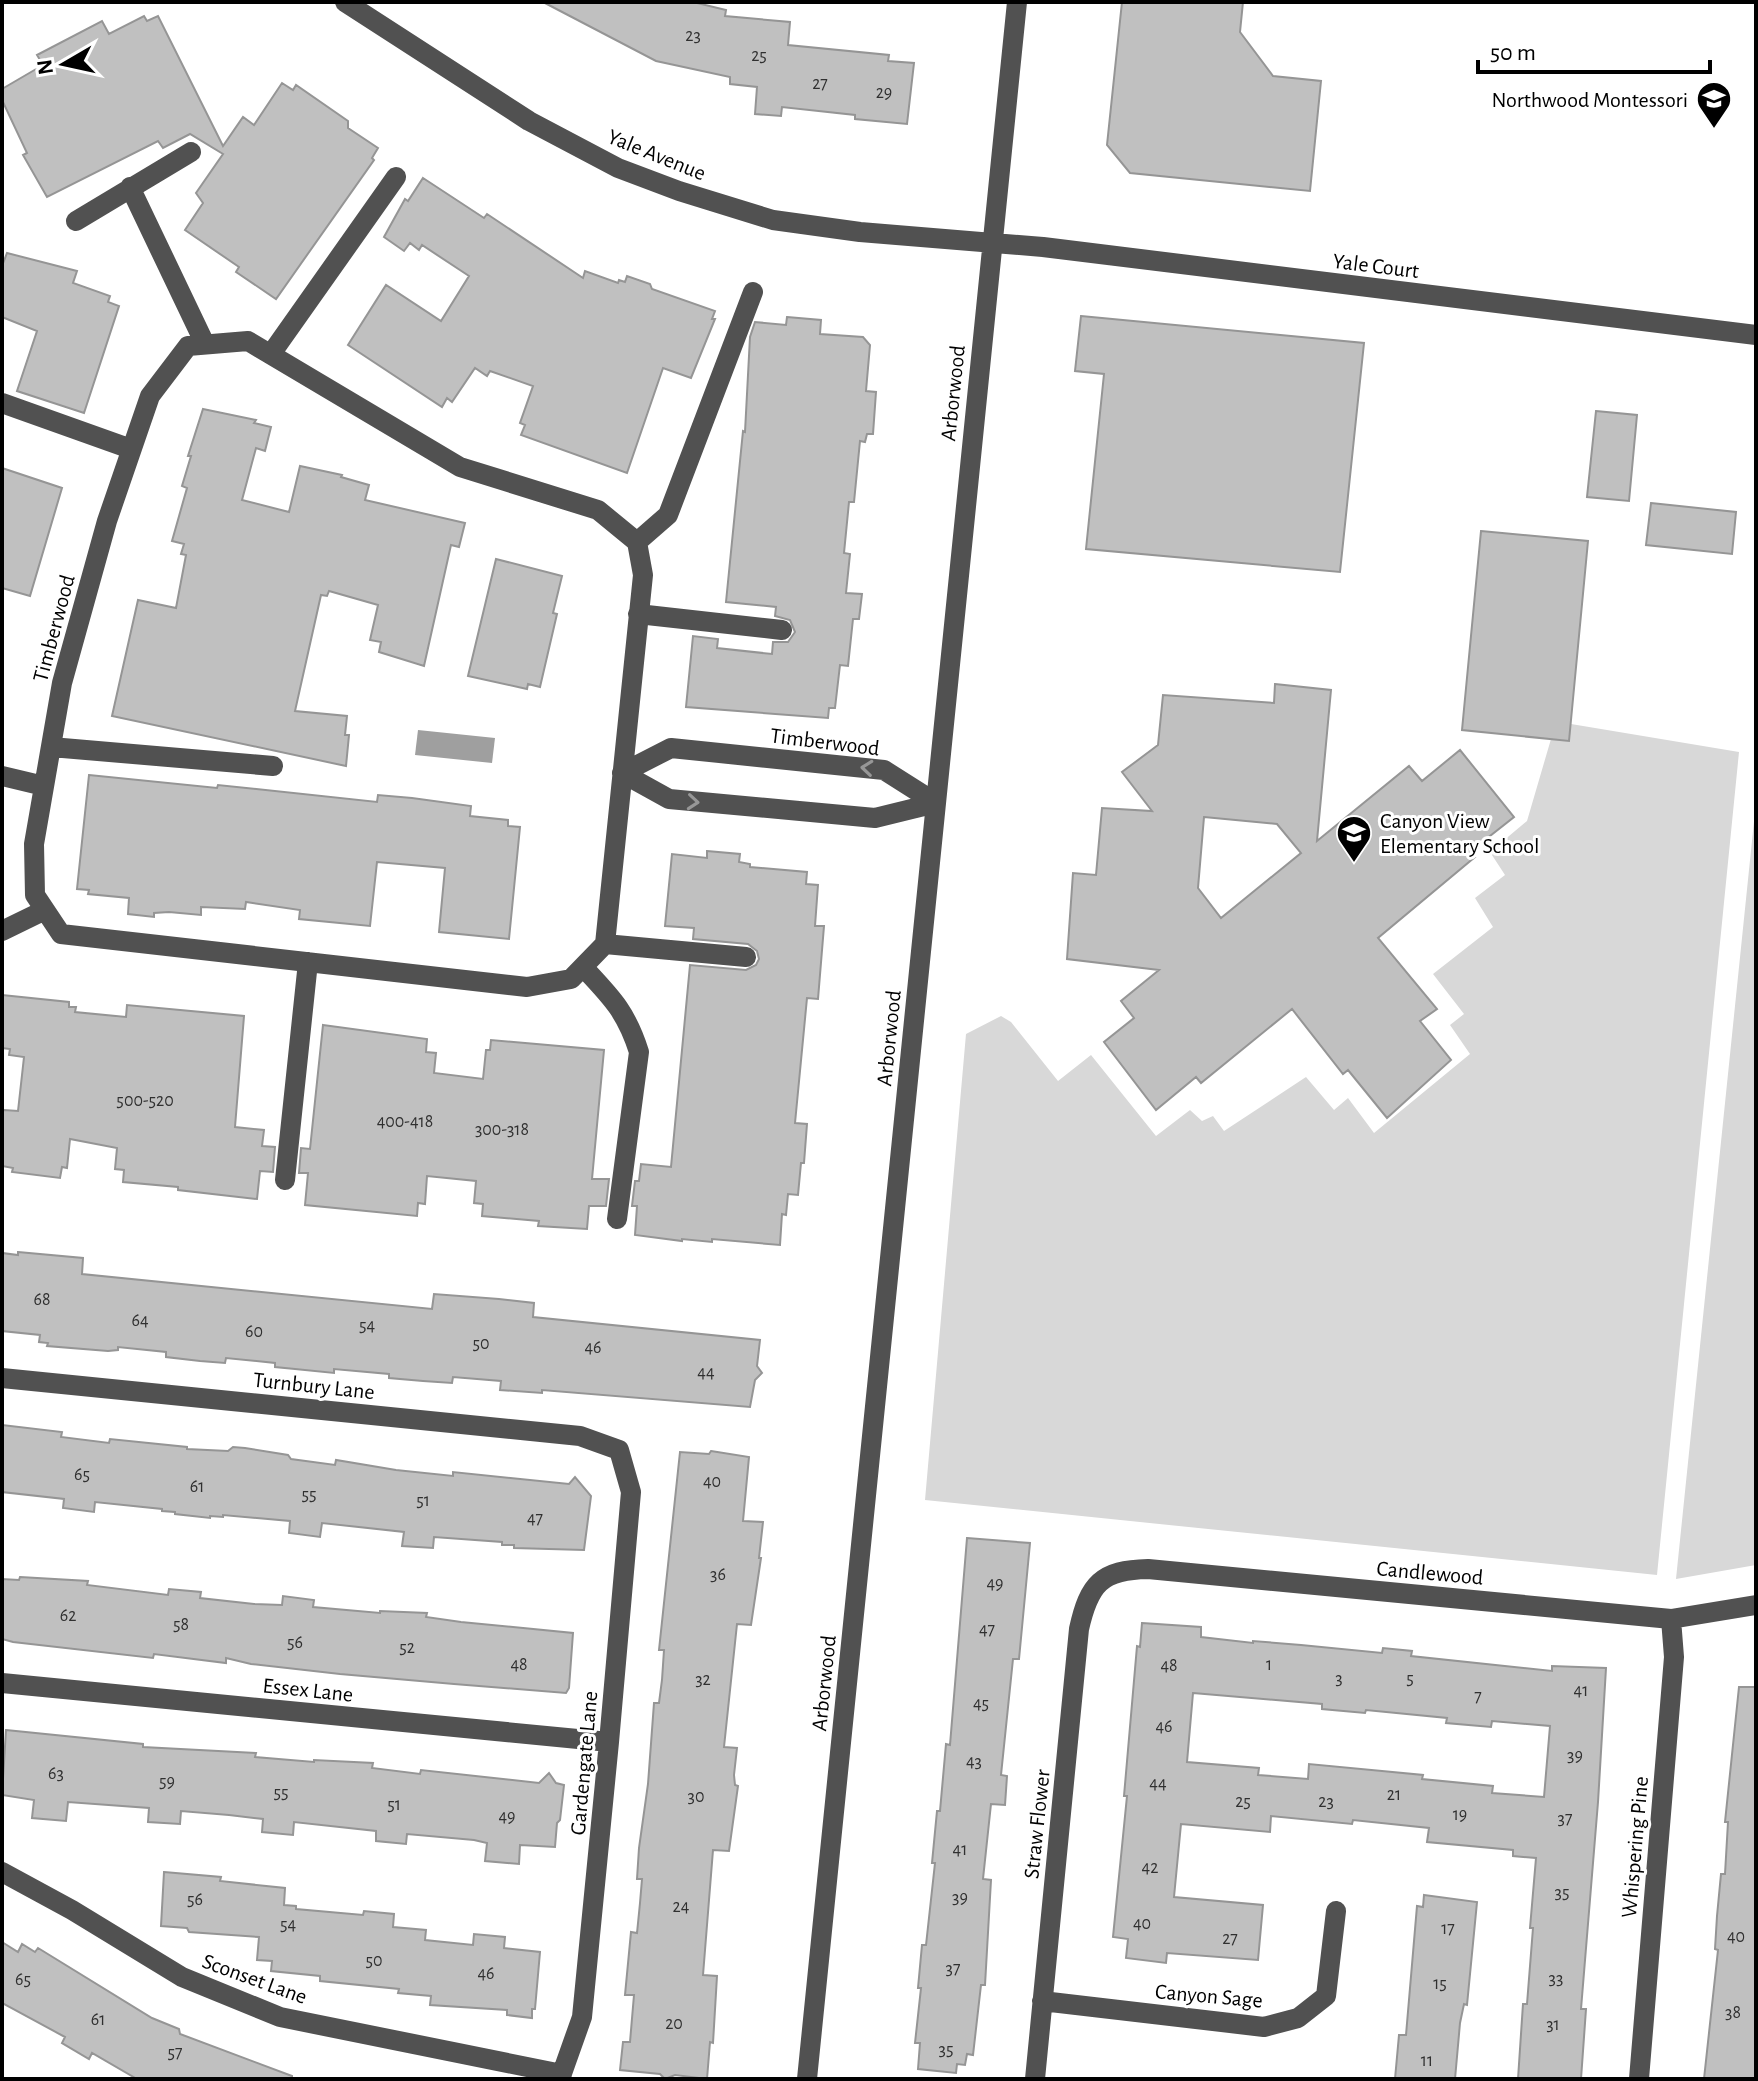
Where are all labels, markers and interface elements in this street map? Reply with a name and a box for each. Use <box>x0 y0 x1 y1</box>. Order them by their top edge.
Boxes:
north arrow <box>24 24 104 104</box>
scale bar <box>1478 24 1710 74</box>
house number: 23 <box>685 27 701 45</box>
text: 50 m <box>1490 41 1536 65</box>
house number: 25 <box>751 47 767 65</box>
text: N <box>33 58 57 76</box>
house number: 27 <box>812 75 828 93</box>
school or university icon: Northwood Montessori <box>1695 80 1733 130</box>
house number: 29 <box>876 84 892 102</box>
place label: Northwood Montessori <box>1492 89 1688 111</box>
street label: Yale Avenue <box>604 125 709 185</box>
street label: Yale Court <box>1332 250 1420 282</box>
street label: Arborwood <box>937 344 969 442</box>
street label: Timberwood <box>29 572 79 684</box>
street label: Timberwood <box>769 724 881 760</box>
one-way arrow <box>861 760 874 777</box>
one-way arrow <box>687 793 700 810</box>
place label: Canyon View Elementary School <box>1380 810 1540 857</box>
school or university icon: Canyon View Elementary School <box>1335 814 1373 864</box>
street label: Arborwood <box>873 989 905 1087</box>
house number: 500-520 <box>116 1092 174 1110</box>
house number: 400-418 <box>377 1113 433 1131</box>
house number: 300-318 <box>475 1121 529 1139</box>
house number: 68 <box>34 1291 51 1309</box>
house number: 64 <box>131 1312 149 1330</box>
house number: 54 <box>359 1317 375 1335</box>
house number: 60 <box>245 1323 263 1341</box>
house number: 50 <box>472 1335 490 1353</box>
house number: 46 <box>584 1339 602 1357</box>
house number: 44 <box>697 1364 715 1382</box>
street label: Turnbury Lane <box>252 1369 376 1403</box>
house number: 65 <box>74 1466 90 1484</box>
house number: 40 <box>703 1473 721 1491</box>
house number: 61 <box>190 1478 204 1496</box>
house number: 55 <box>301 1486 317 1504</box>
house number: 51 <box>416 1492 430 1510</box>
house number: 47 <box>527 1510 543 1528</box>
street label: Candlewood <box>1376 1557 1484 1589</box>
house number: 36 <box>710 1566 726 1584</box>
house number: 49 <box>986 1575 1004 1593</box>
house number: 62 <box>60 1607 76 1625</box>
house number: 58 <box>173 1616 189 1634</box>
house number: 47 <box>979 1621 995 1639</box>
house number: 56 <box>287 1634 303 1652</box>
street label: Arborwood <box>808 1634 840 1732</box>
house number: 52 <box>399 1639 415 1657</box>
house number: 48 <box>510 1656 528 1674</box>
house number: 1 <box>1266 1656 1272 1674</box>
house number: 48 <box>1160 1657 1178 1675</box>
house number: 3 <box>1335 1670 1343 1688</box>
house number: 5 <box>1406 1670 1414 1688</box>
house number: 32 <box>695 1671 711 1689</box>
street label: Essex Lane <box>262 1674 354 1706</box>
house number: 41 <box>1574 1682 1588 1700</box>
house number: 7 <box>1474 1688 1482 1706</box>
street label: Gardengate Lane <box>567 1690 601 1836</box>
house number: 45 <box>973 1695 989 1713</box>
house number: 46 <box>1155 1718 1173 1736</box>
house number: 39 <box>1567 1747 1583 1765</box>
house number: 43 <box>966 1753 982 1771</box>
house number: 63 <box>48 1765 64 1783</box>
street label: Straw Flower <box>1020 1768 1054 1880</box>
house number: 59 <box>159 1773 175 1791</box>
house number: 44 <box>1149 1775 1167 1793</box>
street label: Whispering Pine <box>1618 1775 1652 1919</box>
house number: 55 <box>273 1784 289 1802</box>
house number: 21 <box>1387 1786 1401 1804</box>
house number: 30 <box>688 1788 704 1806</box>
house number: 25 <box>1235 1793 1251 1811</box>
house number: 23 <box>1318 1793 1334 1811</box>
house number: 51 <box>387 1796 401 1814</box>
house number: 19 <box>1453 1806 1467 1824</box>
house number: 49 <box>498 1808 516 1826</box>
house number: 37 <box>1558 1810 1572 1828</box>
house number: 41 <box>953 1841 967 1859</box>
house number: 42 <box>1142 1859 1158 1877</box>
house number: 35 <box>1555 1884 1569 1902</box>
house number: 39 <box>952 1889 968 1907</box>
house number: 56 <box>187 1891 203 1909</box>
house number: 24 <box>673 1898 690 1916</box>
house number: 40 <box>1133 1915 1151 1933</box>
house number: 54 <box>280 1916 296 1934</box>
house number: 17 <box>1441 1920 1455 1938</box>
house number: 40 <box>1727 1928 1745 1946</box>
house number: 27 <box>1222 1930 1238 1948</box>
street label: Sconset Lane <box>199 1950 310 2008</box>
house number: 50 <box>365 1952 383 1970</box>
house number: 37 <box>946 1960 960 1978</box>
house number: 46 <box>477 1965 495 1983</box>
house number: 33 <box>1549 1970 1563 1988</box>
house number: 65 <box>15 1971 31 1989</box>
house number: 15 <box>1433 1975 1447 1993</box>
street label: Canyon Sage <box>1154 1980 1264 2012</box>
house number: 38 <box>1725 2004 1741 2022</box>
house number: 61 <box>91 2011 105 2029</box>
house number: 20 <box>665 2015 683 2033</box>
house number: 31 <box>1546 2016 1560 2034</box>
house number: 35 <box>939 2041 953 2059</box>
house number: 57 <box>167 2044 183 2062</box>
house number: 11 <box>1421 2052 1433 2070</box>

